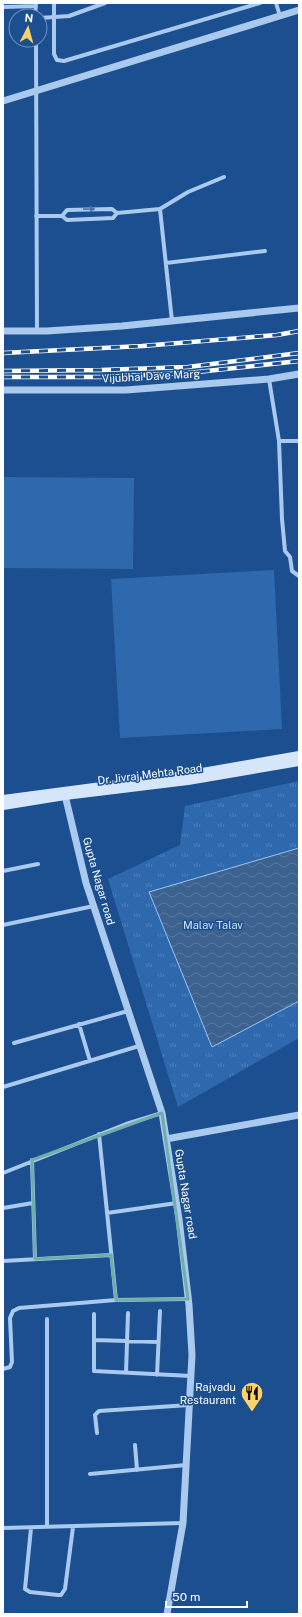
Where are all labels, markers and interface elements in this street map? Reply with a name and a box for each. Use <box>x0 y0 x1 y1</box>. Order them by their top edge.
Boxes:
north arrow <box>8 8 48 48</box>
text: N <box>24 12 34 24</box>
one-way arrow <box>83 206 95 213</box>
street label: Vijubhai Dave Marg <box>102 367 201 385</box>
street label: Dr. Jivraj Mehta Road <box>97 762 203 786</box>
street label: Gupta Nagar road <box>81 836 117 926</box>
park label: Malav Talav <box>183 919 243 931</box>
street label: Gupta Nagar road <box>173 1148 199 1240</box>
restaurant icon: Rajvadu Restaurant <box>239 1380 265 1413</box>
place label: Rajvadu Restaurant <box>180 1381 236 1406</box>
scale bar <box>166 1583 247 1609</box>
text: 50 m <box>172 1590 200 1604</box>

